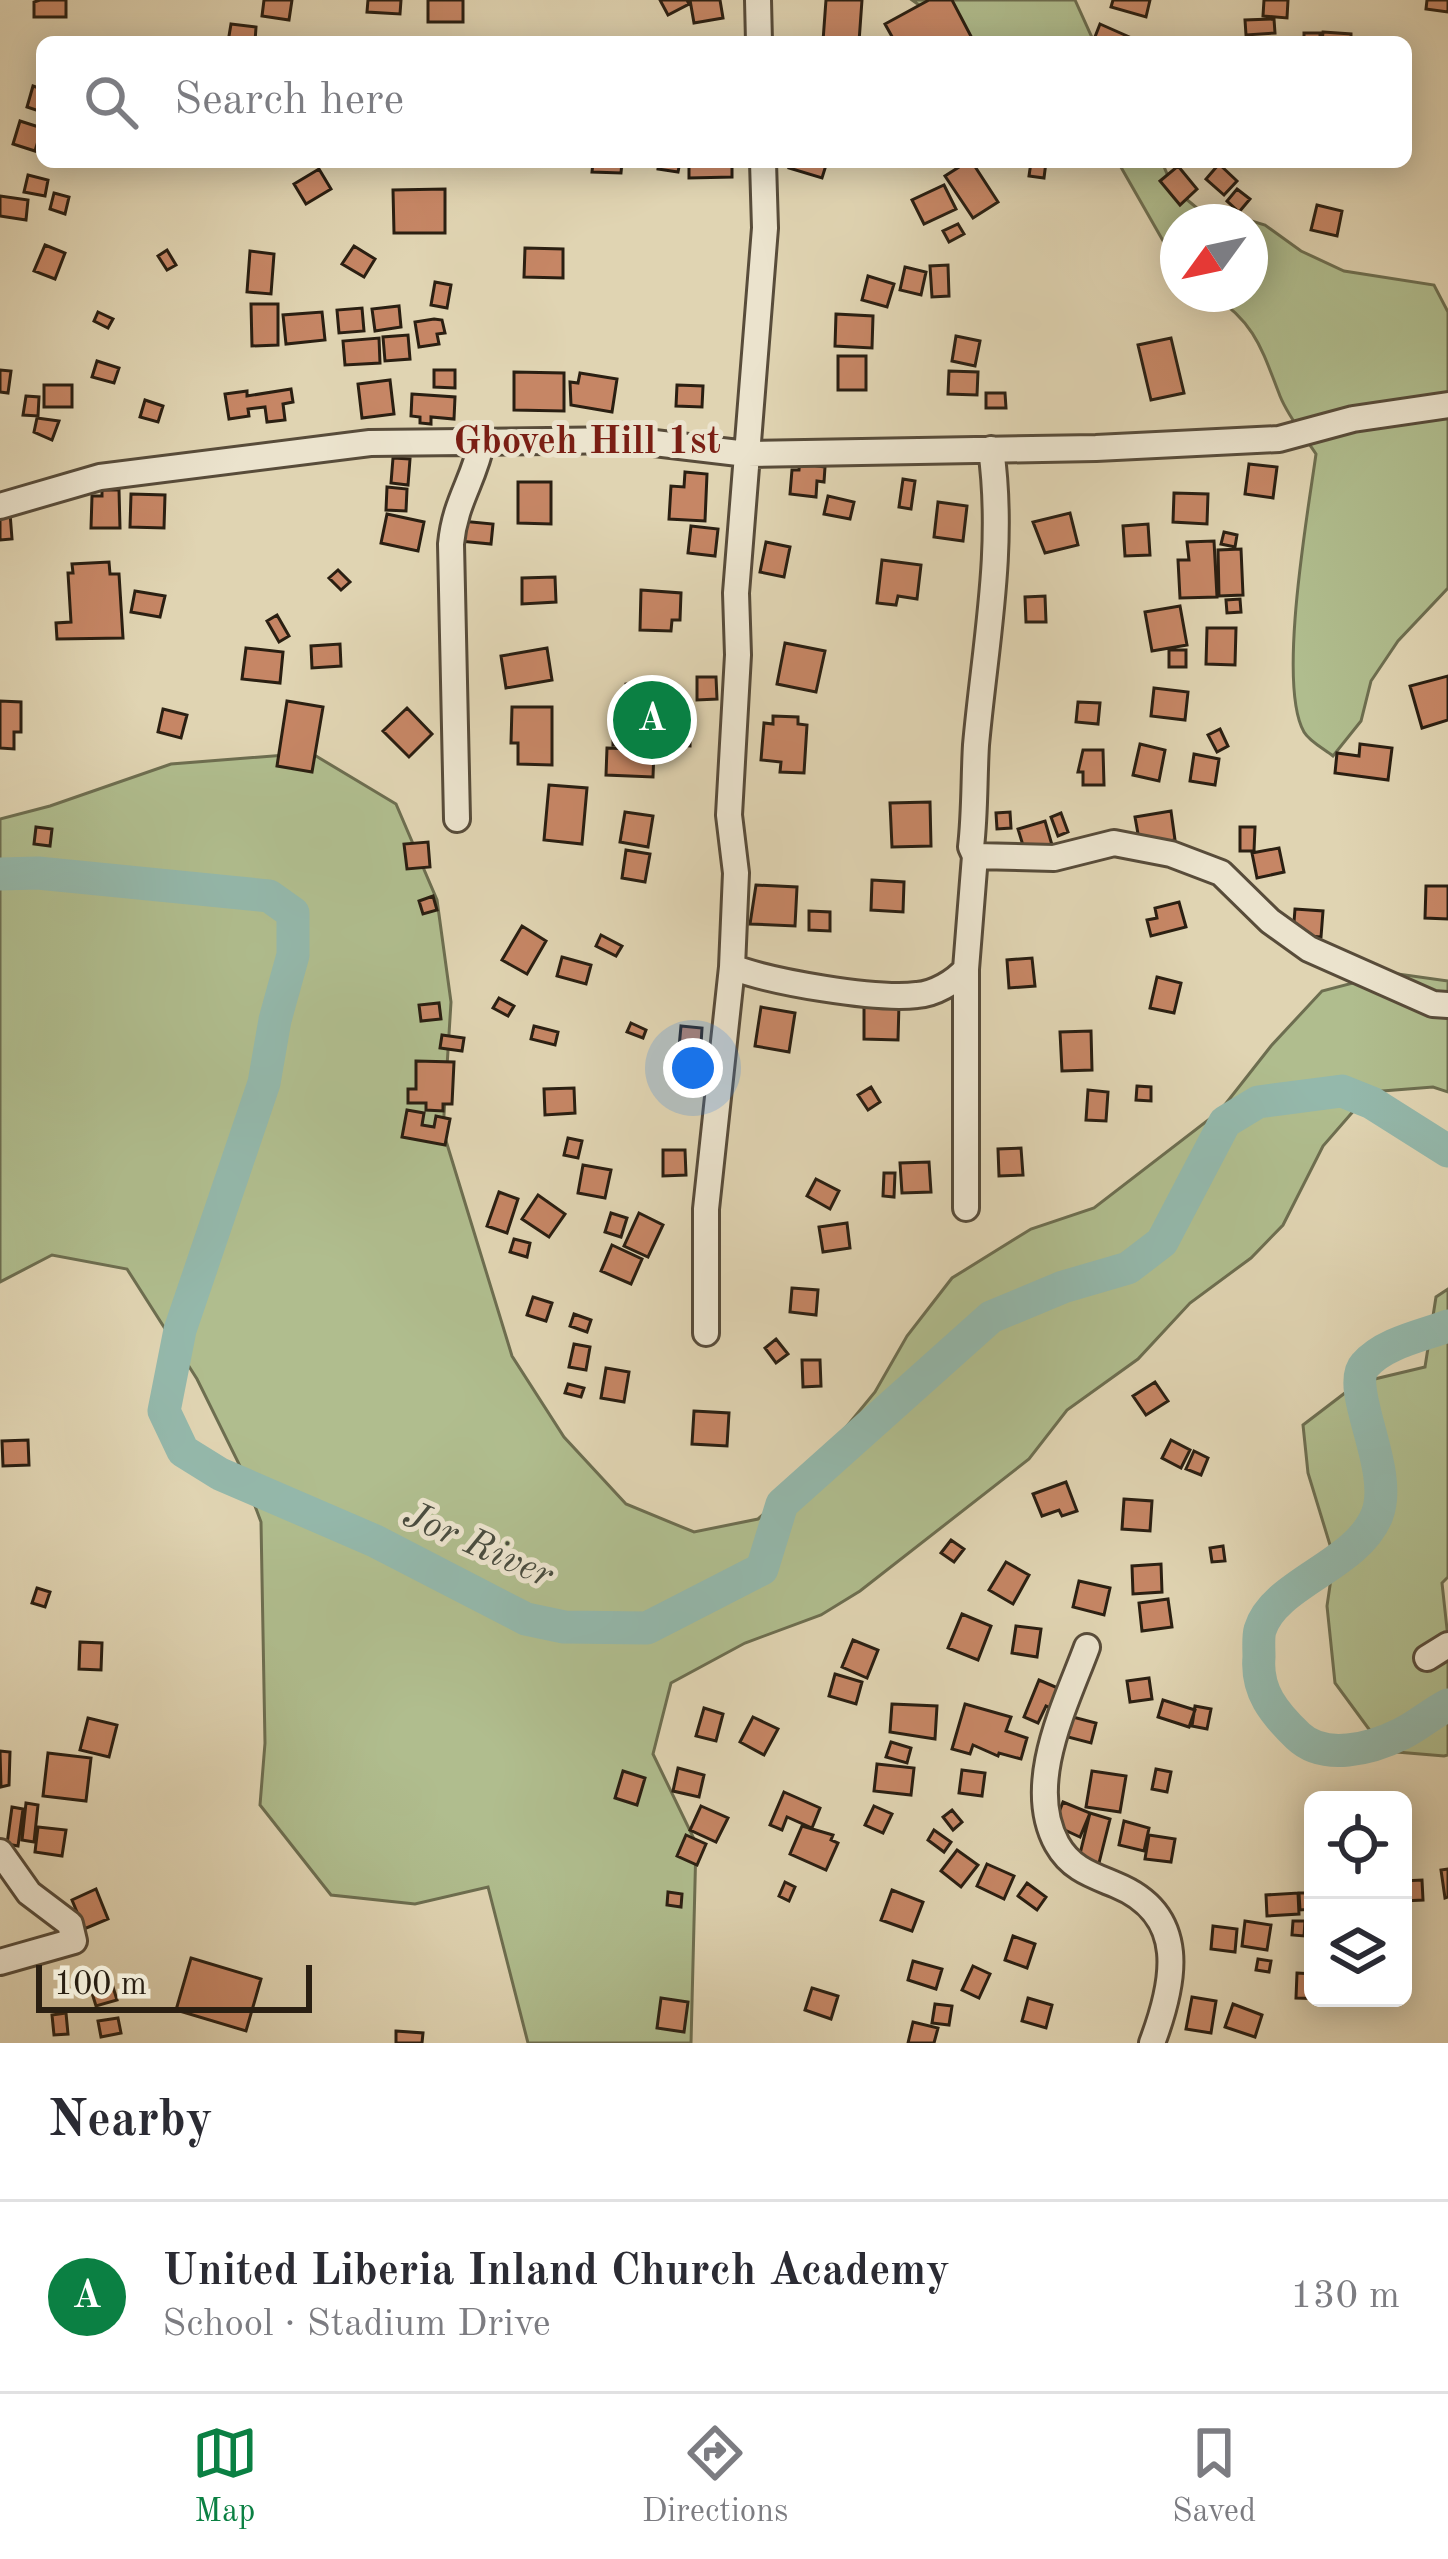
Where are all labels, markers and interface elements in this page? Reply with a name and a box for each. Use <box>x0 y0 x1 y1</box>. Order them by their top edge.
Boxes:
search box <box>36 36 1412 168</box>
icon: search <box>78 69 144 135</box>
text: Search here <box>174 79 404 124</box>
north arrow <box>1160 204 1268 312</box>
district label: Gboveh Hill 1st <box>453 423 721 462</box>
pin: A <box>613 675 691 765</box>
your location <box>663 1038 723 1098</box>
water label: Jor River <box>397 1496 560 1597</box>
map controls <box>1304 1791 1412 2007</box>
button: locate <box>1304 1791 1412 1899</box>
button: layers <box>1304 1899 1412 2007</box>
scale bar <box>36 1959 312 2012</box>
text: 100 m <box>54 1969 147 2002</box>
text: Nearby <box>48 2096 213 2147</box>
text: United Liberia Inland Church Academy <box>162 2250 950 2295</box>
text: A <box>72 2277 102 2316</box>
text: 130 m <box>1290 2277 1400 2316</box>
text: School · Stadium Drive <box>162 2305 551 2344</box>
tab: Map <box>192 2420 258 2533</box>
tab: Directions <box>642 2420 788 2533</box>
tab: Saved <box>1172 2420 1256 2533</box>

